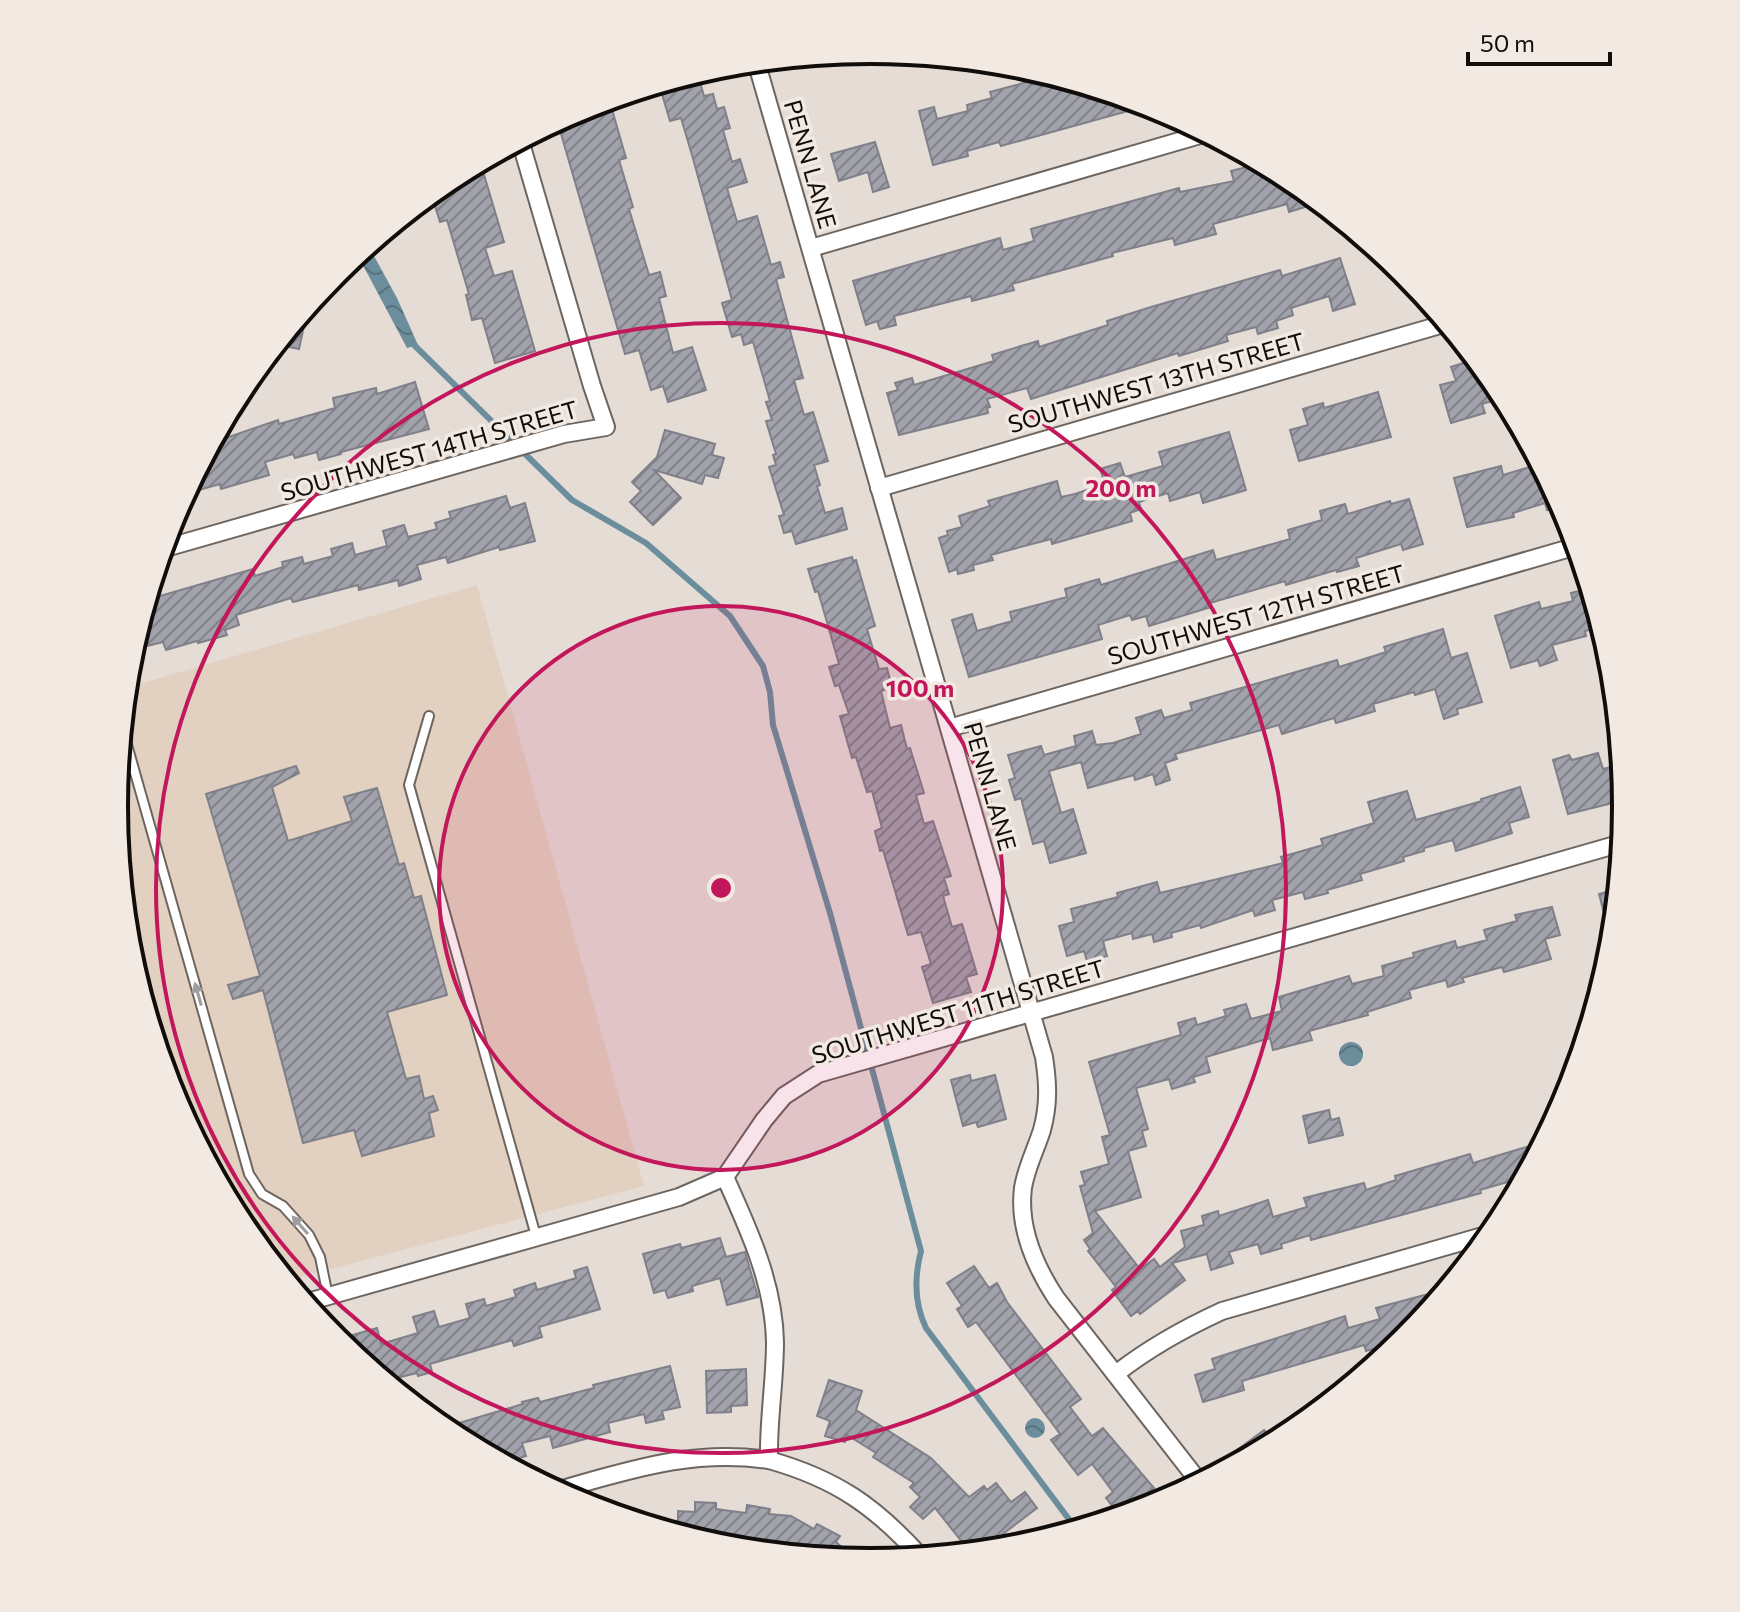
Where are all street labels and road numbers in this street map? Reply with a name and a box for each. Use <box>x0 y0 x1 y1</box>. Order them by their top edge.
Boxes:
street label: PENN LANE <box>779 96 843 232</box>
street label: SOUTHWEST 13TH STREET <box>1004 326 1308 438</box>
street label: SOUTHWEST 14TH STREET <box>277 394 581 506</box>
street label: SOUTHWEST 12TH STREET <box>1104 558 1408 670</box>
street label: PENN LANE <box>959 718 1023 854</box>
street label: SOUTHWEST 11TH STREET <box>808 953 1108 1069</box>

